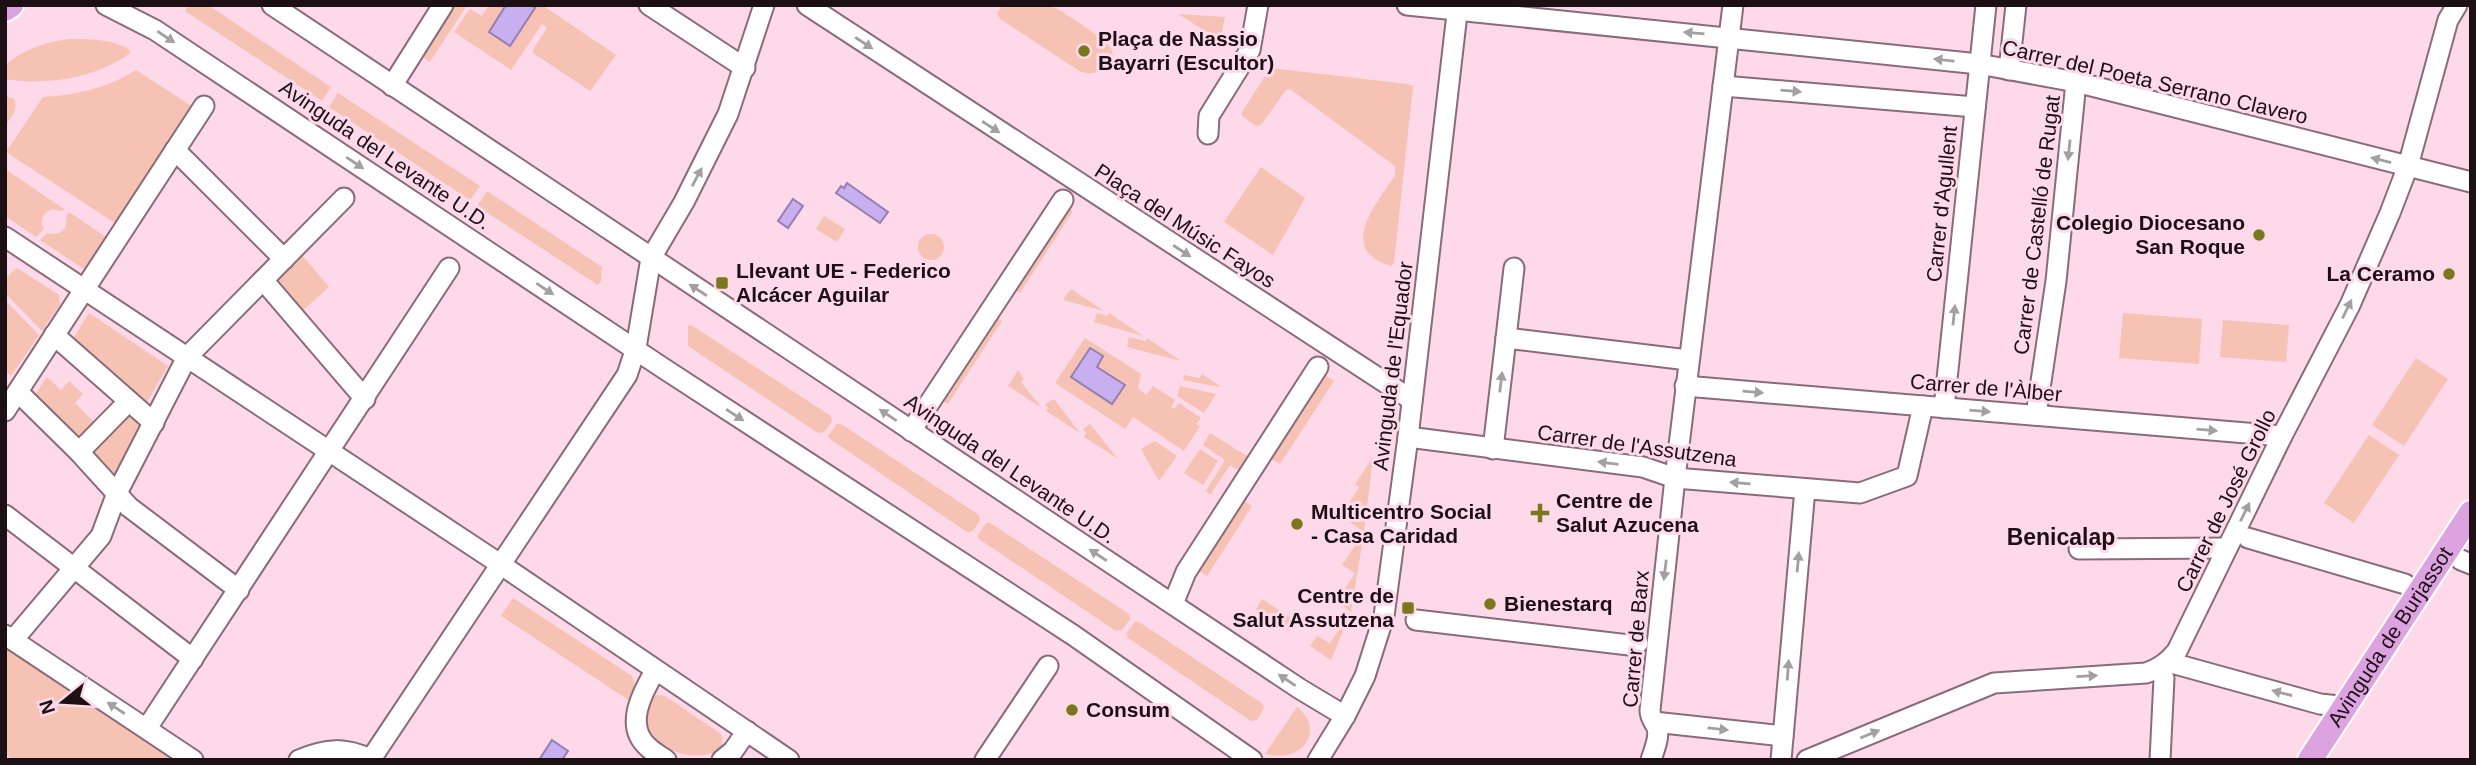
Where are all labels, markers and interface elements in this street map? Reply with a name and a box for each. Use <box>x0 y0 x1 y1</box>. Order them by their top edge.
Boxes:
place label: Plaça de Nassio Bayarri (Escultor) <box>1098 27 1274 74</box>
one-way arrow <box>1682 28 1704 39</box>
one-way arrow <box>157 30 175 44</box>
street label: Carrer del Poeta Serrano Clavero <box>2000 35 2310 128</box>
one-way arrow <box>855 36 873 50</box>
marker: Plaça de Nassio Bayarri (Escultor) <box>1076 43 1092 59</box>
one-way arrow <box>1933 55 1955 66</box>
street label: Avinguda del Levante U.D. <box>275 75 495 234</box>
one-way arrow <box>1780 86 1802 97</box>
street label: Carrer de Castelló de Rugat <box>2009 94 2064 356</box>
one-way arrow <box>982 120 1001 133</box>
street label: Carrer d'Agullent <box>1922 125 1961 283</box>
one-way arrow <box>2063 139 2074 161</box>
one-way arrow <box>2370 154 2392 165</box>
one-way arrow <box>346 157 365 170</box>
street label: Plaça del Músic Fayos <box>1091 159 1280 292</box>
one-way arrow <box>692 167 703 187</box>
place label: Colegio Diocesano San Roque <box>2056 211 2245 258</box>
marker: Colegio Diocesano San Roque <box>2251 227 2267 243</box>
one-way arrow <box>1173 244 1191 258</box>
place label: Llevant UE - Federico Alcácer Aguilar <box>736 259 951 306</box>
street label: Avinguda de l'Equador <box>1368 260 1417 472</box>
place label: La Ceramo <box>2326 262 2435 285</box>
marker: La Ceramo <box>2441 266 2457 282</box>
marker: Llevant UE - Federico Alcácer Aguilar <box>714 275 730 291</box>
one-way arrow <box>536 282 554 296</box>
one-way arrow <box>688 283 708 296</box>
one-way arrow <box>2342 299 2353 319</box>
one-way arrow <box>1948 304 1959 326</box>
street label: Carrer de l'Àlber <box>1909 369 2063 406</box>
one-way arrow <box>1495 370 1506 392</box>
one-way arrow <box>1743 387 1765 398</box>
street label: Avinguda del Levante U.D. <box>900 389 1120 548</box>
one-way arrow <box>1969 406 1991 417</box>
street label: Carrer de José Grollo <box>2171 406 2280 596</box>
one-way arrow <box>725 408 745 421</box>
one-way arrow <box>878 409 898 422</box>
street label: Carrer de l'Assutzena <box>1536 420 1739 471</box>
one-way arrow <box>2196 425 2218 436</box>
one-way arrow <box>1597 457 1619 468</box>
one-way arrow <box>1728 477 1750 488</box>
place label: Centre de Salut Azucena <box>1556 489 1699 536</box>
place label: Multicentro Social - Casa Caridad <box>1311 500 1492 547</box>
one-way arrow <box>2239 502 2251 522</box>
marker: Centre de Salut Azucena <box>1530 503 1550 523</box>
marker: Multicentro Social - Casa Caridad <box>1289 516 1305 532</box>
district label: Benicalap <box>2007 524 2115 550</box>
street label: Avinguda de Burjassot <box>2323 542 2457 731</box>
one-way arrow <box>1088 548 1108 561</box>
one-way arrow <box>1792 551 1803 573</box>
one-way arrow <box>1660 559 1671 581</box>
street label: Carrer de Barx <box>1618 569 1653 709</box>
place label: Centre de Salut Assutzena <box>1233 584 1394 631</box>
place label: Bienestarq <box>1504 592 1613 615</box>
marker: Bienestarq <box>1482 596 1498 612</box>
marker: Centre de Salut Assutzena <box>1400 600 1416 616</box>
one-way arrow <box>1783 659 1794 681</box>
north arrow <box>28 667 98 737</box>
one-way arrow <box>2077 670 2099 681</box>
one-way arrow <box>1278 674 1297 687</box>
one-way arrow <box>2271 688 2292 698</box>
text: N <box>35 697 59 717</box>
place label: Consum <box>1086 698 1170 721</box>
one-way arrow <box>107 701 125 715</box>
marker: Consum <box>1064 702 1080 718</box>
one-way arrow <box>1708 724 1730 735</box>
one-way arrow <box>1860 728 1881 739</box>

